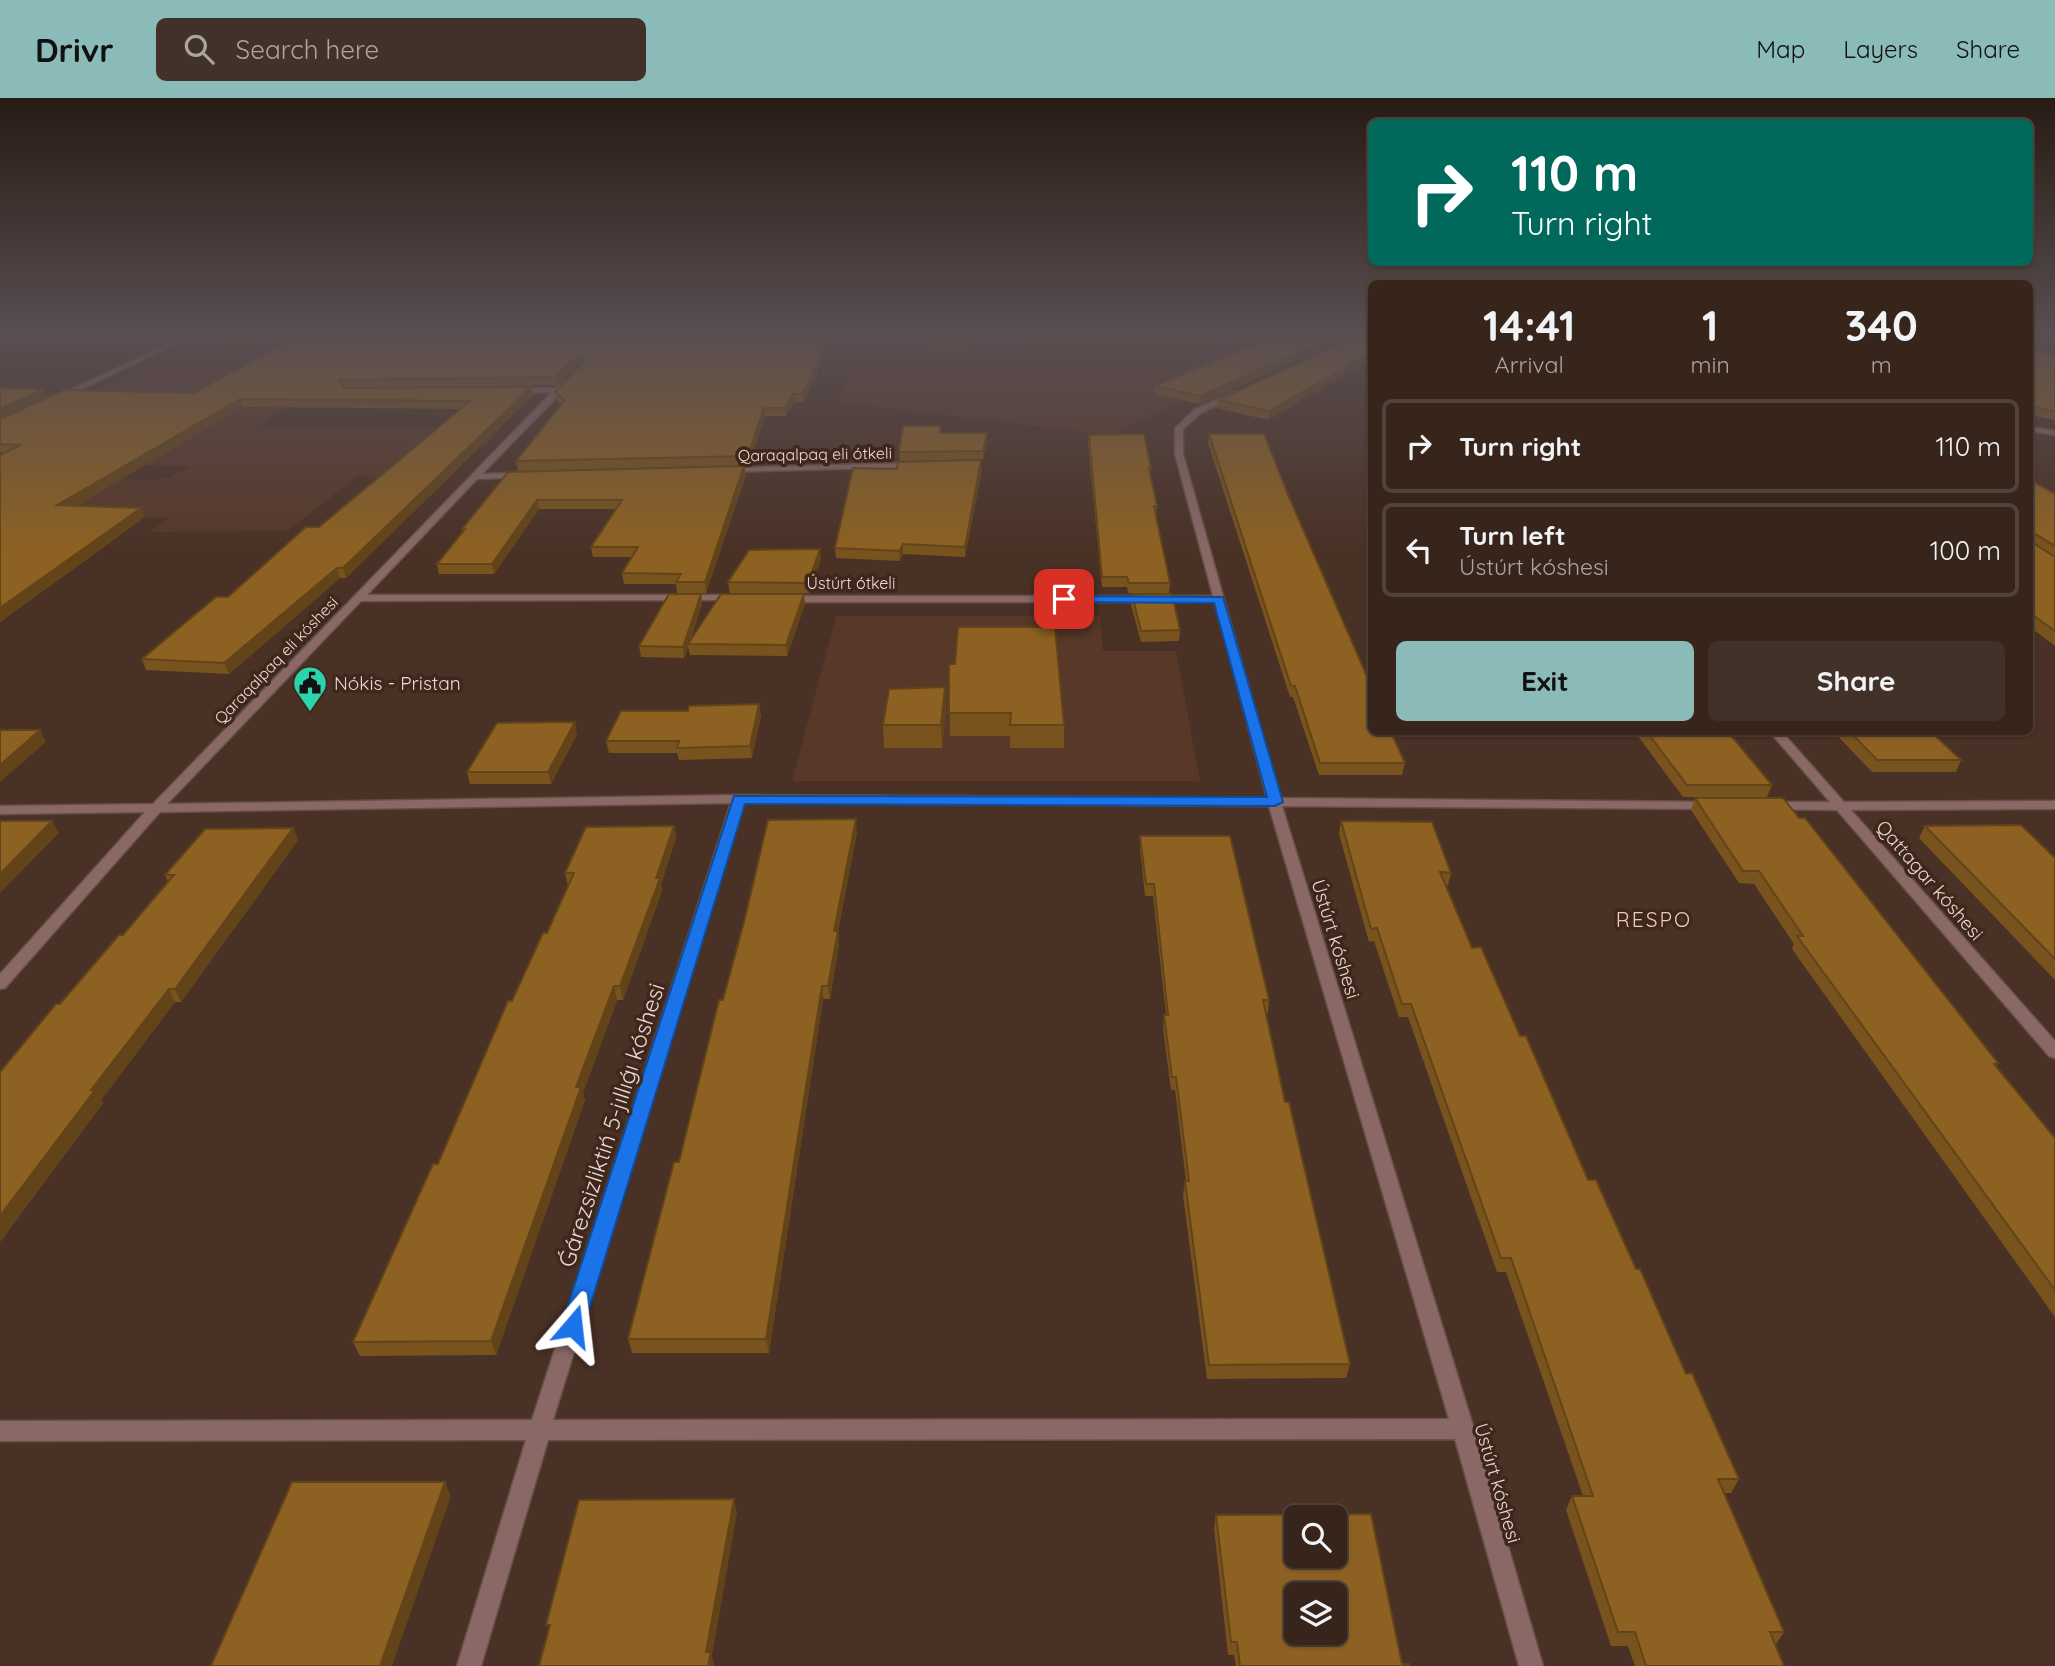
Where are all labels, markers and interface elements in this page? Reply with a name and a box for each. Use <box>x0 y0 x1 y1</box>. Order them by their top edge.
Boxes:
search box <box>156 18 646 81</box>
text: Drivr <box>35 29 114 70</box>
icon: search <box>180 30 218 68</box>
text: Search here <box>236 33 379 66</box>
text: Map <box>1756 34 1805 64</box>
text: Layers <box>1843 34 1918 64</box>
text: Share <box>1956 34 2020 64</box>
text: 110 m <box>1511 142 1638 203</box>
icon: right <box>1396 147 1487 238</box>
text: Turn right <box>1511 203 1652 243</box>
text: 14:41 <box>1483 299 1575 352</box>
text: 1 <box>1702 299 1718 352</box>
text: 340 <box>1845 299 1918 352</box>
text: Arrival <box>1495 350 1564 379</box>
text: min <box>1691 350 1730 379</box>
text: m <box>1871 350 1892 379</box>
icon: right <box>1400 427 1438 465</box>
text: Turn right <box>1459 430 1581 463</box>
text: 110 m <box>1935 430 2001 463</box>
street label: Qaraqalpaq eli ótkeli <box>738 443 892 465</box>
text: Turn left <box>1459 519 1566 552</box>
icon: left <box>1400 531 1438 569</box>
text: 100 m <box>1930 534 2001 567</box>
text: Ústúrt kóshesi <box>1459 552 1609 581</box>
pin <box>1034 569 1094 629</box>
street label: Ústúrt ótkeli <box>807 573 895 593</box>
icon: arrive <box>1045 580 1083 618</box>
street label: Qaraqalpaq eli kóshesi <box>210 592 342 728</box>
button: Exit <box>1396 641 1694 721</box>
button: Share <box>1708 641 2005 721</box>
public building icon: Nókis - Pristan <box>291 664 329 713</box>
place label: Nókis - Pristan <box>334 671 461 695</box>
street label: Qattagar kóshesi <box>1871 815 1989 945</box>
street label: Ústúrt kóshesi <box>1306 876 1366 1002</box>
district label: RESPO <box>1616 906 1692 932</box>
street label: Ǵárezsizliktiń 5-jıllıǵı kóshesi <box>551 979 671 1271</box>
position arrow <box>536 1289 610 1363</box>
street label: Ústúrt kóshesi <box>1469 1420 1527 1546</box>
map controls <box>1284 1505 1347 1645</box>
button: search <box>1284 1505 1347 1568</box>
button: layers <box>1284 1582 1347 1645</box>

